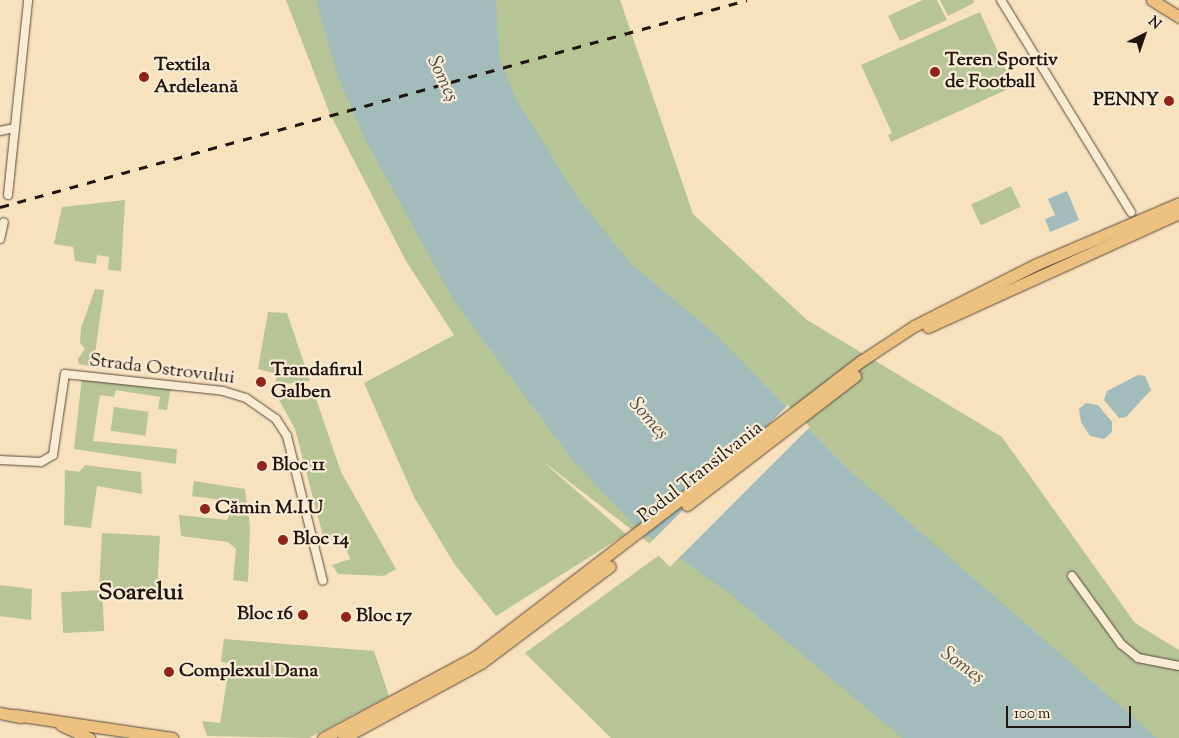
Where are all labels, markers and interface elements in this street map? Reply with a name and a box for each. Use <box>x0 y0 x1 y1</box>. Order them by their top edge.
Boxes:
north arrow <box>1119 10 1169 60</box>
text: N <box>1143 12 1165 35</box>
place label: Teren Sportiv de Football <box>945 50 1058 94</box>
water label: Someș <box>421 52 463 106</box>
place label: Textila Ardeleană <box>154 55 238 99</box>
marker: Teren Sportiv de Football <box>929 66 941 78</box>
marker: Textila Ardeleană <box>138 71 150 83</box>
place label: PENNY <box>1093 90 1159 112</box>
marker: PENNY <box>1163 95 1175 107</box>
street label: Strada Ostrovului <box>88 350 236 390</box>
place label: Trandafirul Galben <box>271 360 363 404</box>
marker: Trandafirul Galben <box>255 376 267 388</box>
water label: Someș <box>623 393 673 445</box>
street label: Podul Transilvania <box>634 417 768 529</box>
place label: Bloc 11 <box>272 455 325 477</box>
marker: Bloc 11 <box>256 460 268 472</box>
place label: Cămin M.I.U <box>215 498 323 520</box>
marker: Cămin M.I.U <box>199 503 211 515</box>
place label: Bloc 14 <box>293 529 349 551</box>
marker: Bloc 14 <box>277 534 289 546</box>
district label: Soarelui <box>98 580 184 608</box>
place label: Bloc 16 <box>237 604 293 626</box>
place label: Bloc 17 <box>356 606 412 628</box>
marker: Bloc 16 <box>297 609 309 621</box>
marker: Bloc 17 <box>340 611 352 623</box>
water label: Someș <box>936 642 988 690</box>
place label: Complexul Dana <box>179 661 318 683</box>
marker: Complexul Dana <box>163 666 175 678</box>
scale bar <box>1009 696 1134 728</box>
text: 100 m <box>1014 704 1050 725</box>

